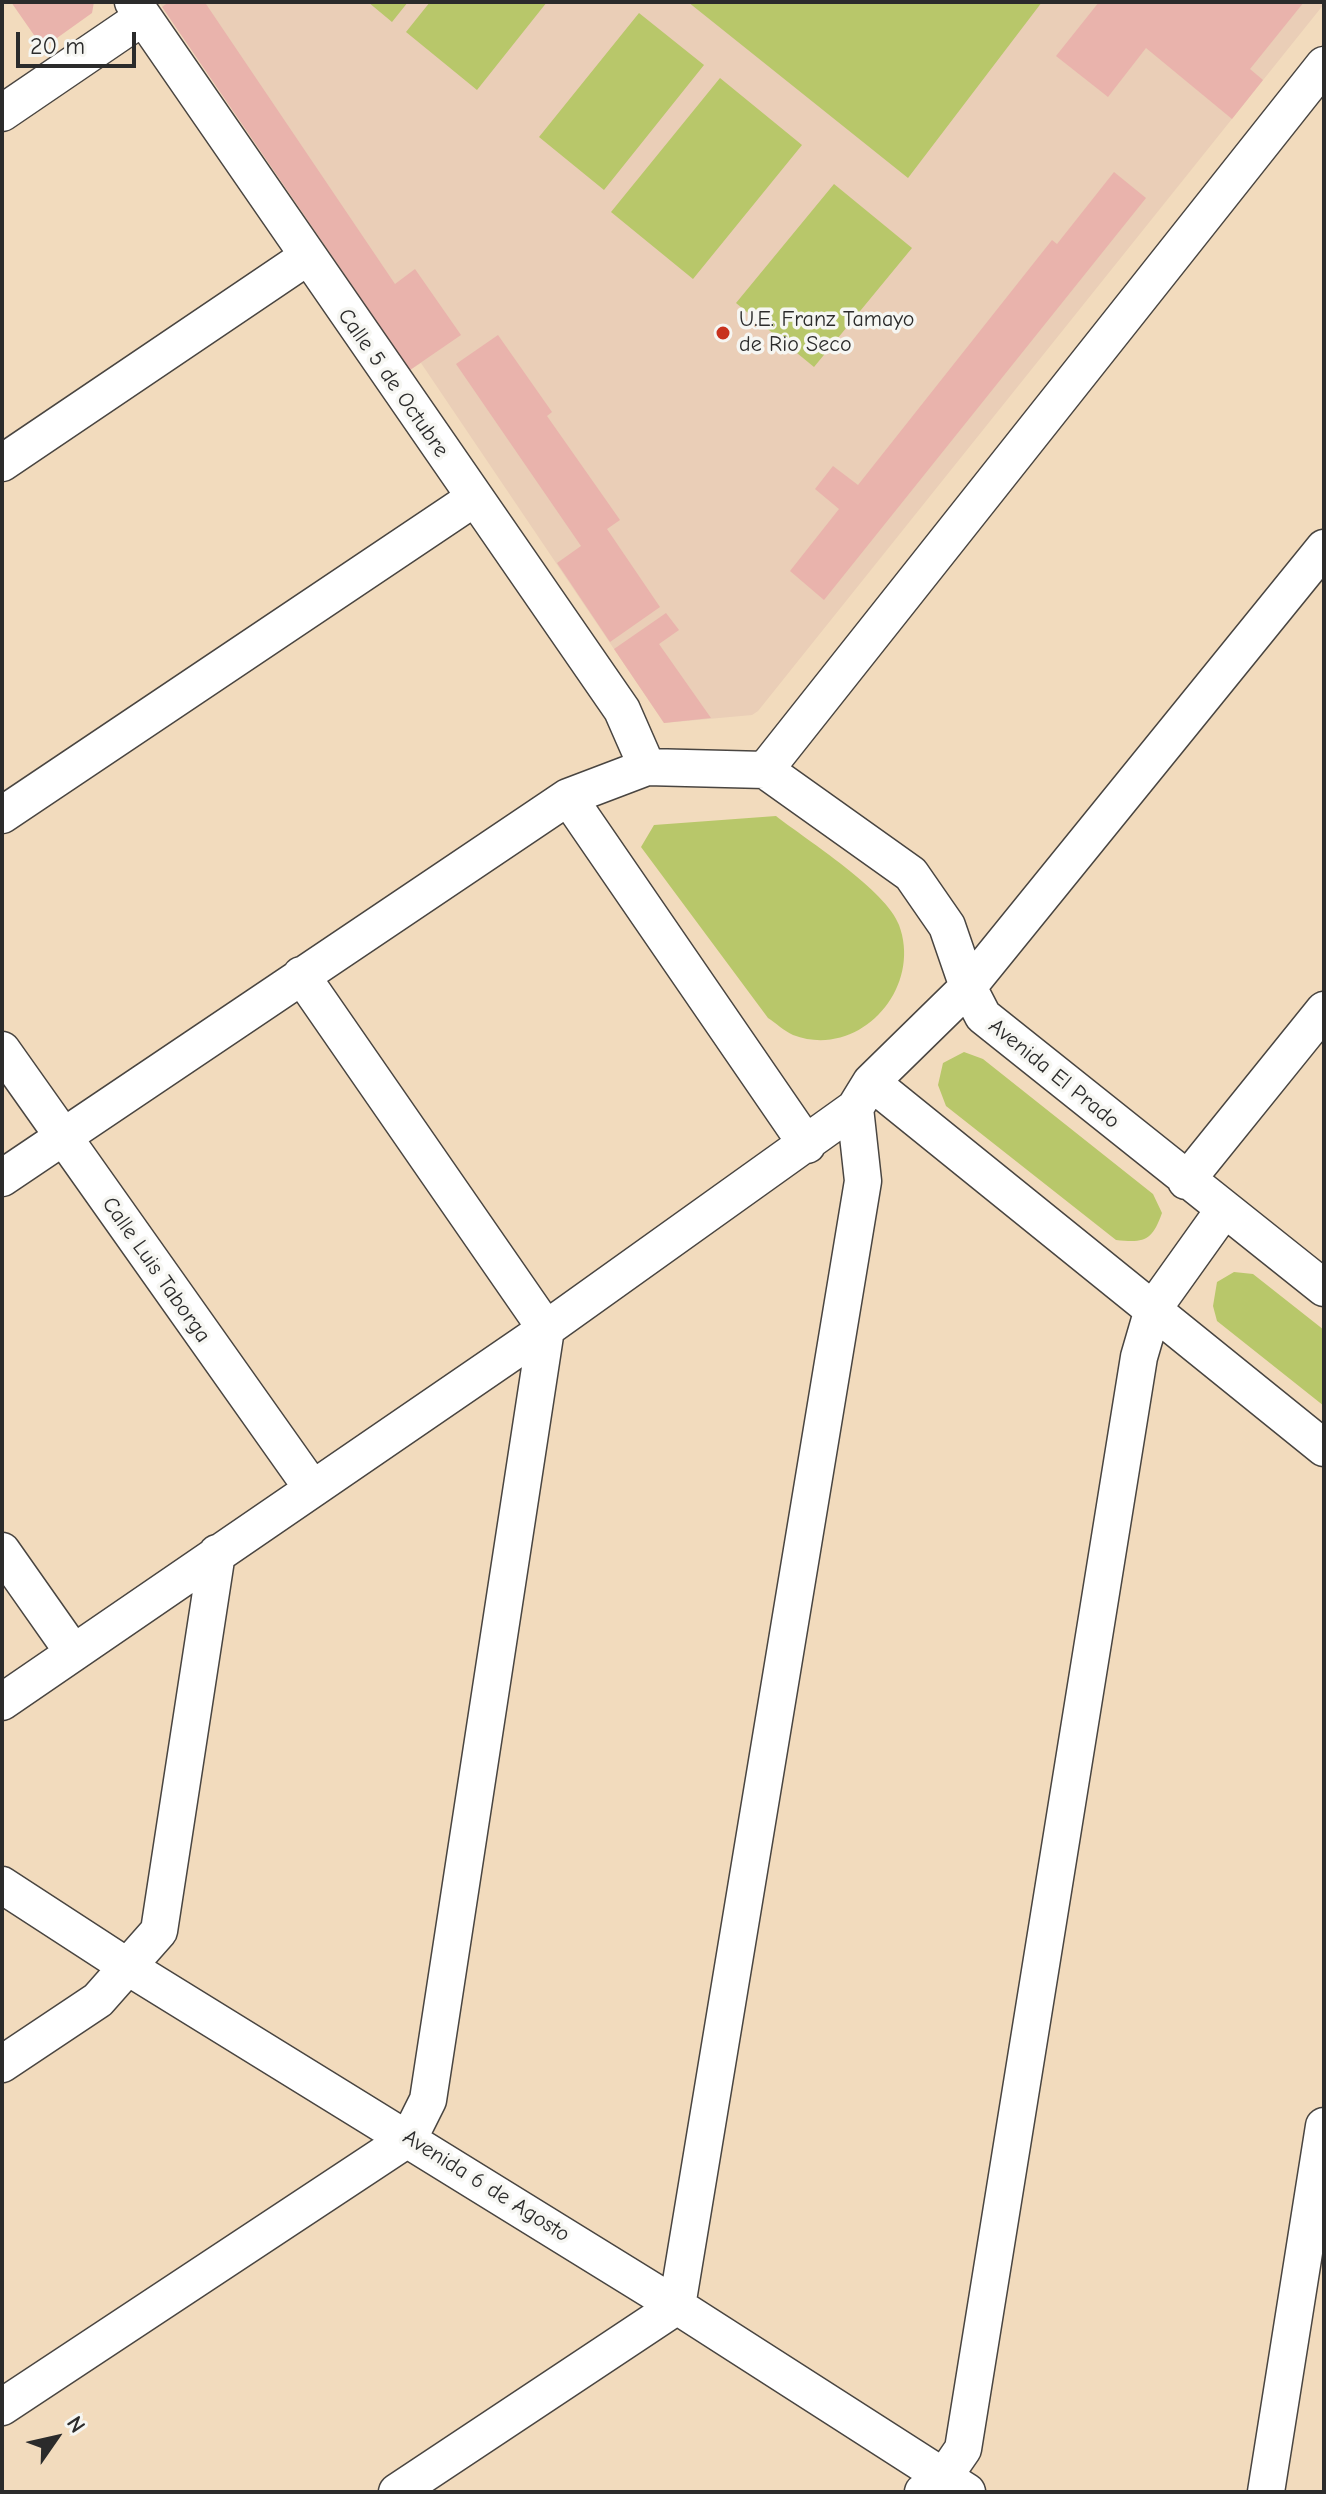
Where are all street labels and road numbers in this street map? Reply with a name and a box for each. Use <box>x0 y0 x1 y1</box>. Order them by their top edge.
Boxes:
street label: Calle 5 de Octubre <box>332 304 454 462</box>
street label: Avenida El Prado <box>983 1013 1125 1135</box>
street label: Calle Luis Taborga <box>96 1192 216 1348</box>
street label: Avenida 6 de Agosto <box>398 2124 574 2248</box>

